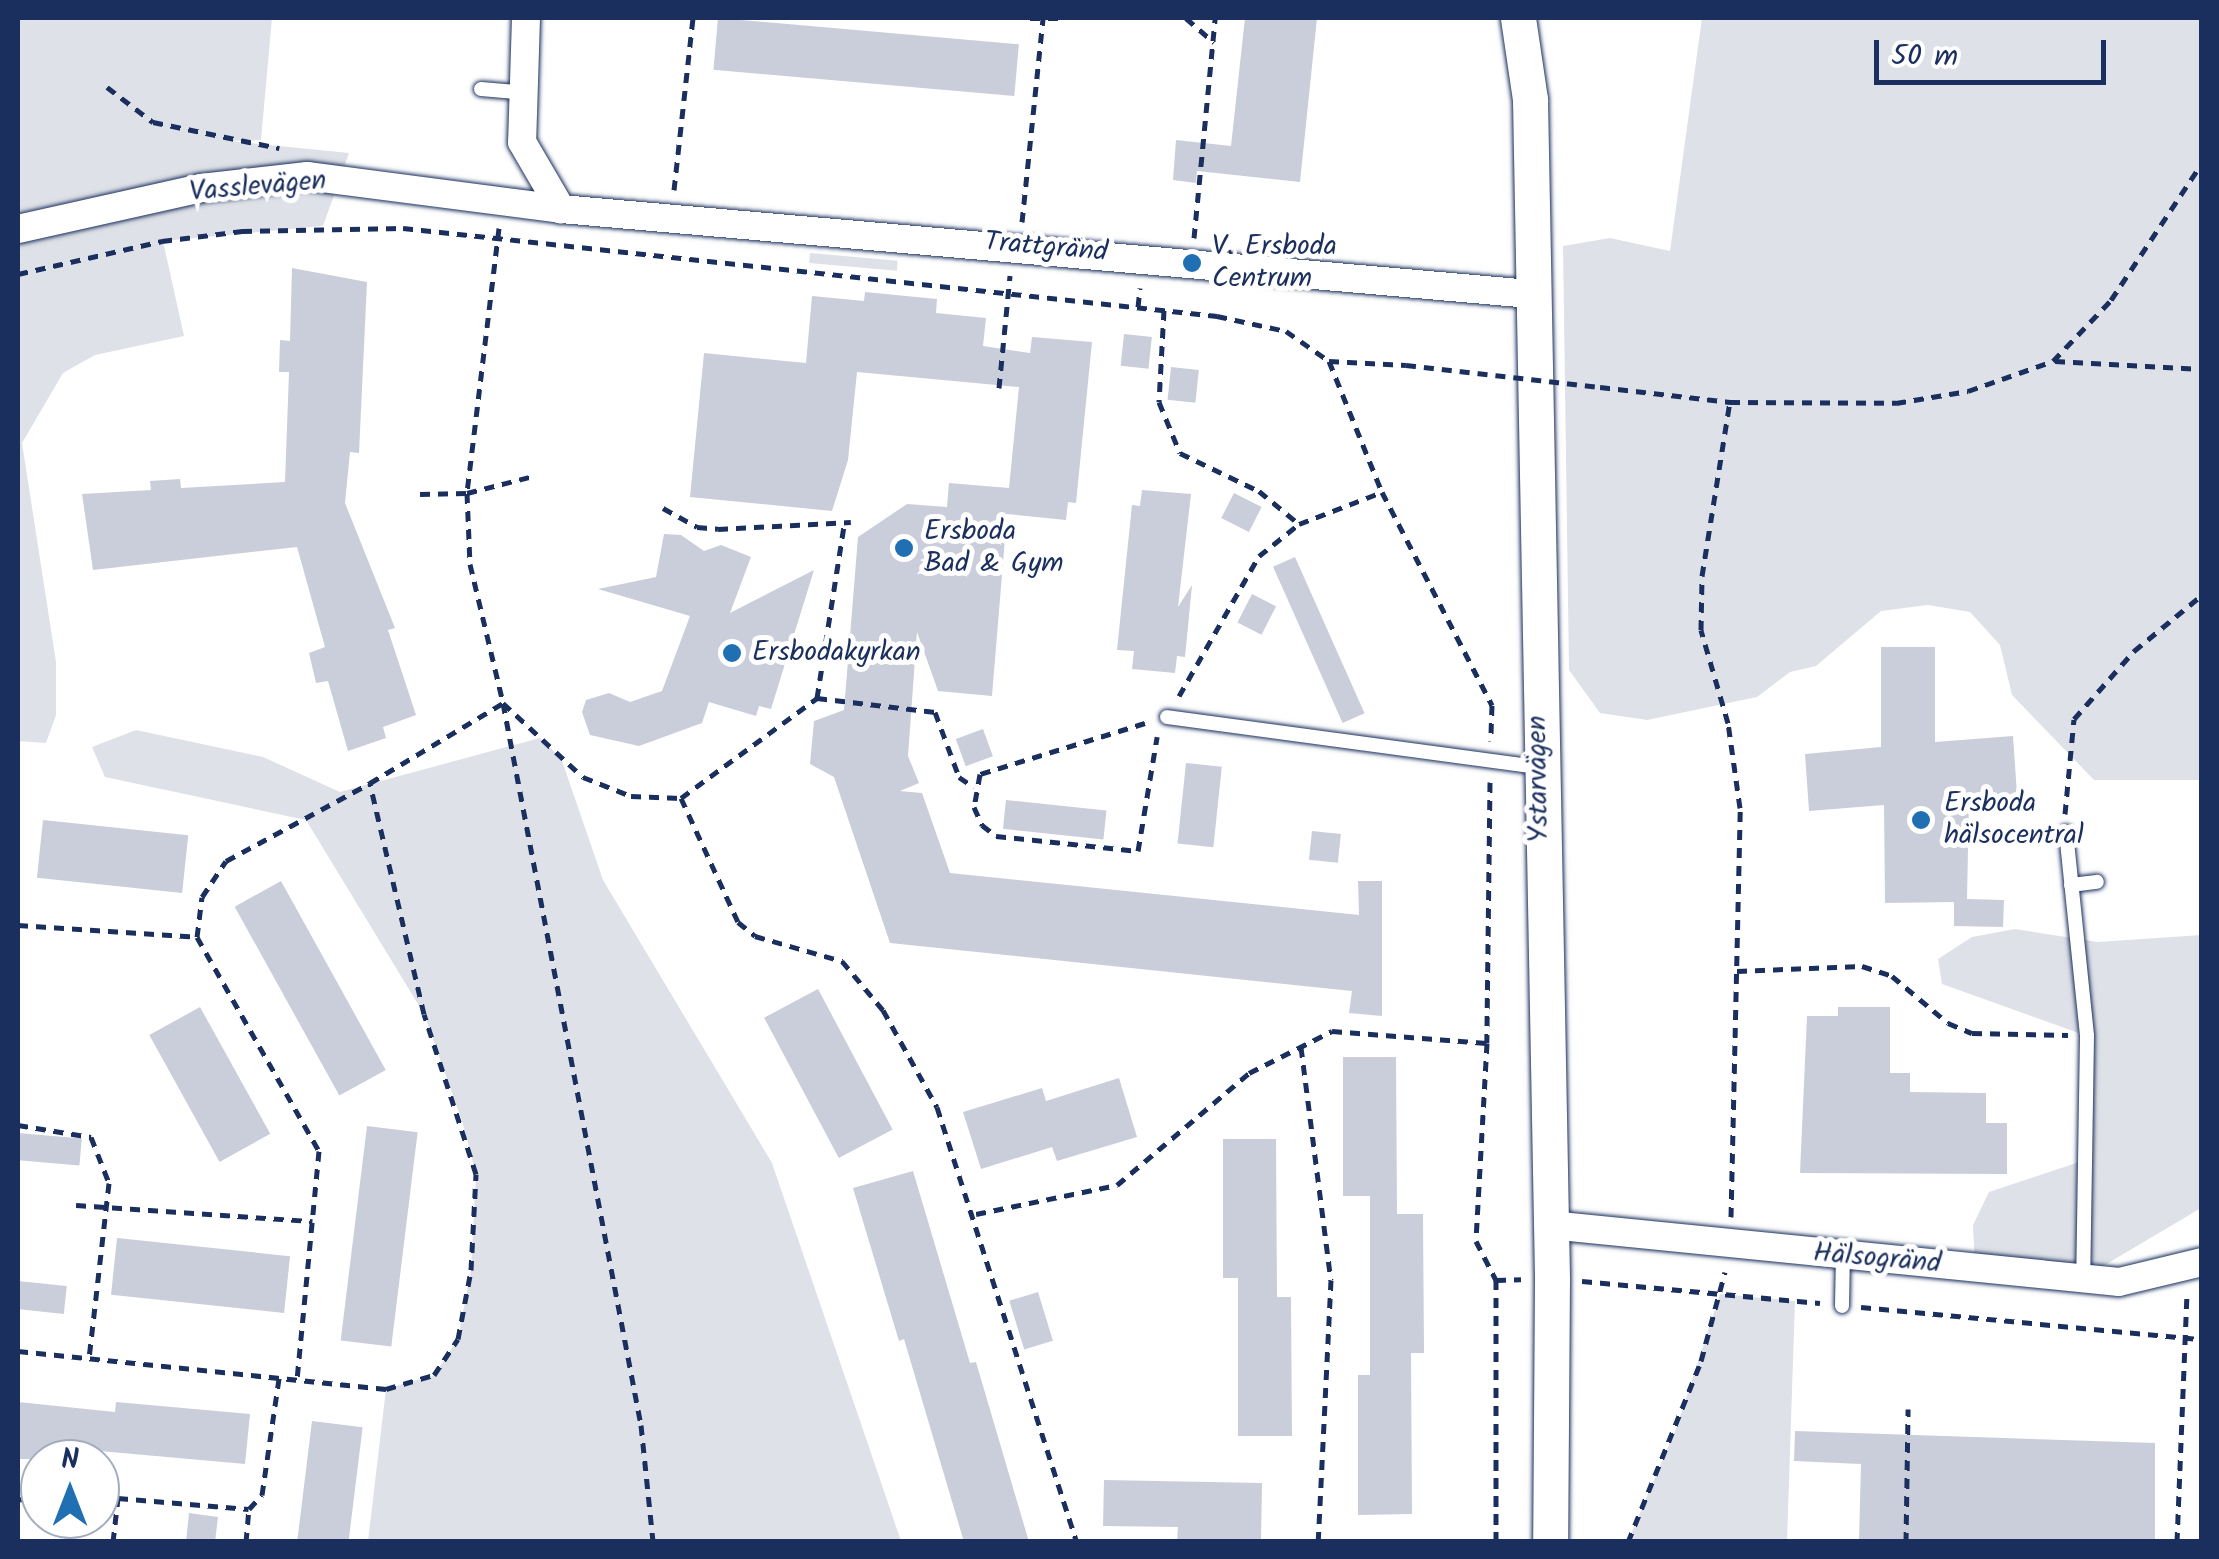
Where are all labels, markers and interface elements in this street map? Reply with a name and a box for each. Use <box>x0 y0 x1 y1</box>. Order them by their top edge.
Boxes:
scale bar <box>1879 20 2112 82</box>
text: 50 m <box>1891 33 1958 81</box>
street label: Vasslevägen <box>188 164 328 210</box>
street label: Trattgränd <box>983 226 1109 270</box>
place label: V. Ersboda Centrum <box>1212 230 1337 296</box>
marker: V. Ersboda Centrum <box>1181 252 1203 274</box>
place label: Ersboda Bad & Gym <box>924 515 1064 581</box>
marker: Ersboda Bad & Gym <box>893 537 915 559</box>
place label: Ersbodakyrkan <box>752 636 921 670</box>
marker: Ersbodakyrkan <box>721 642 743 664</box>
street label: Ystarvägen <box>1521 715 1557 843</box>
place label: Ersboda hälsocentral <box>1944 787 2084 853</box>
marker: Ersboda hälsocentral <box>1908 807 1934 833</box>
street label: Hälsogränd <box>1812 1237 1942 1281</box>
text: N <box>61 1438 79 1483</box>
north arrow <box>20 1439 120 1539</box>

